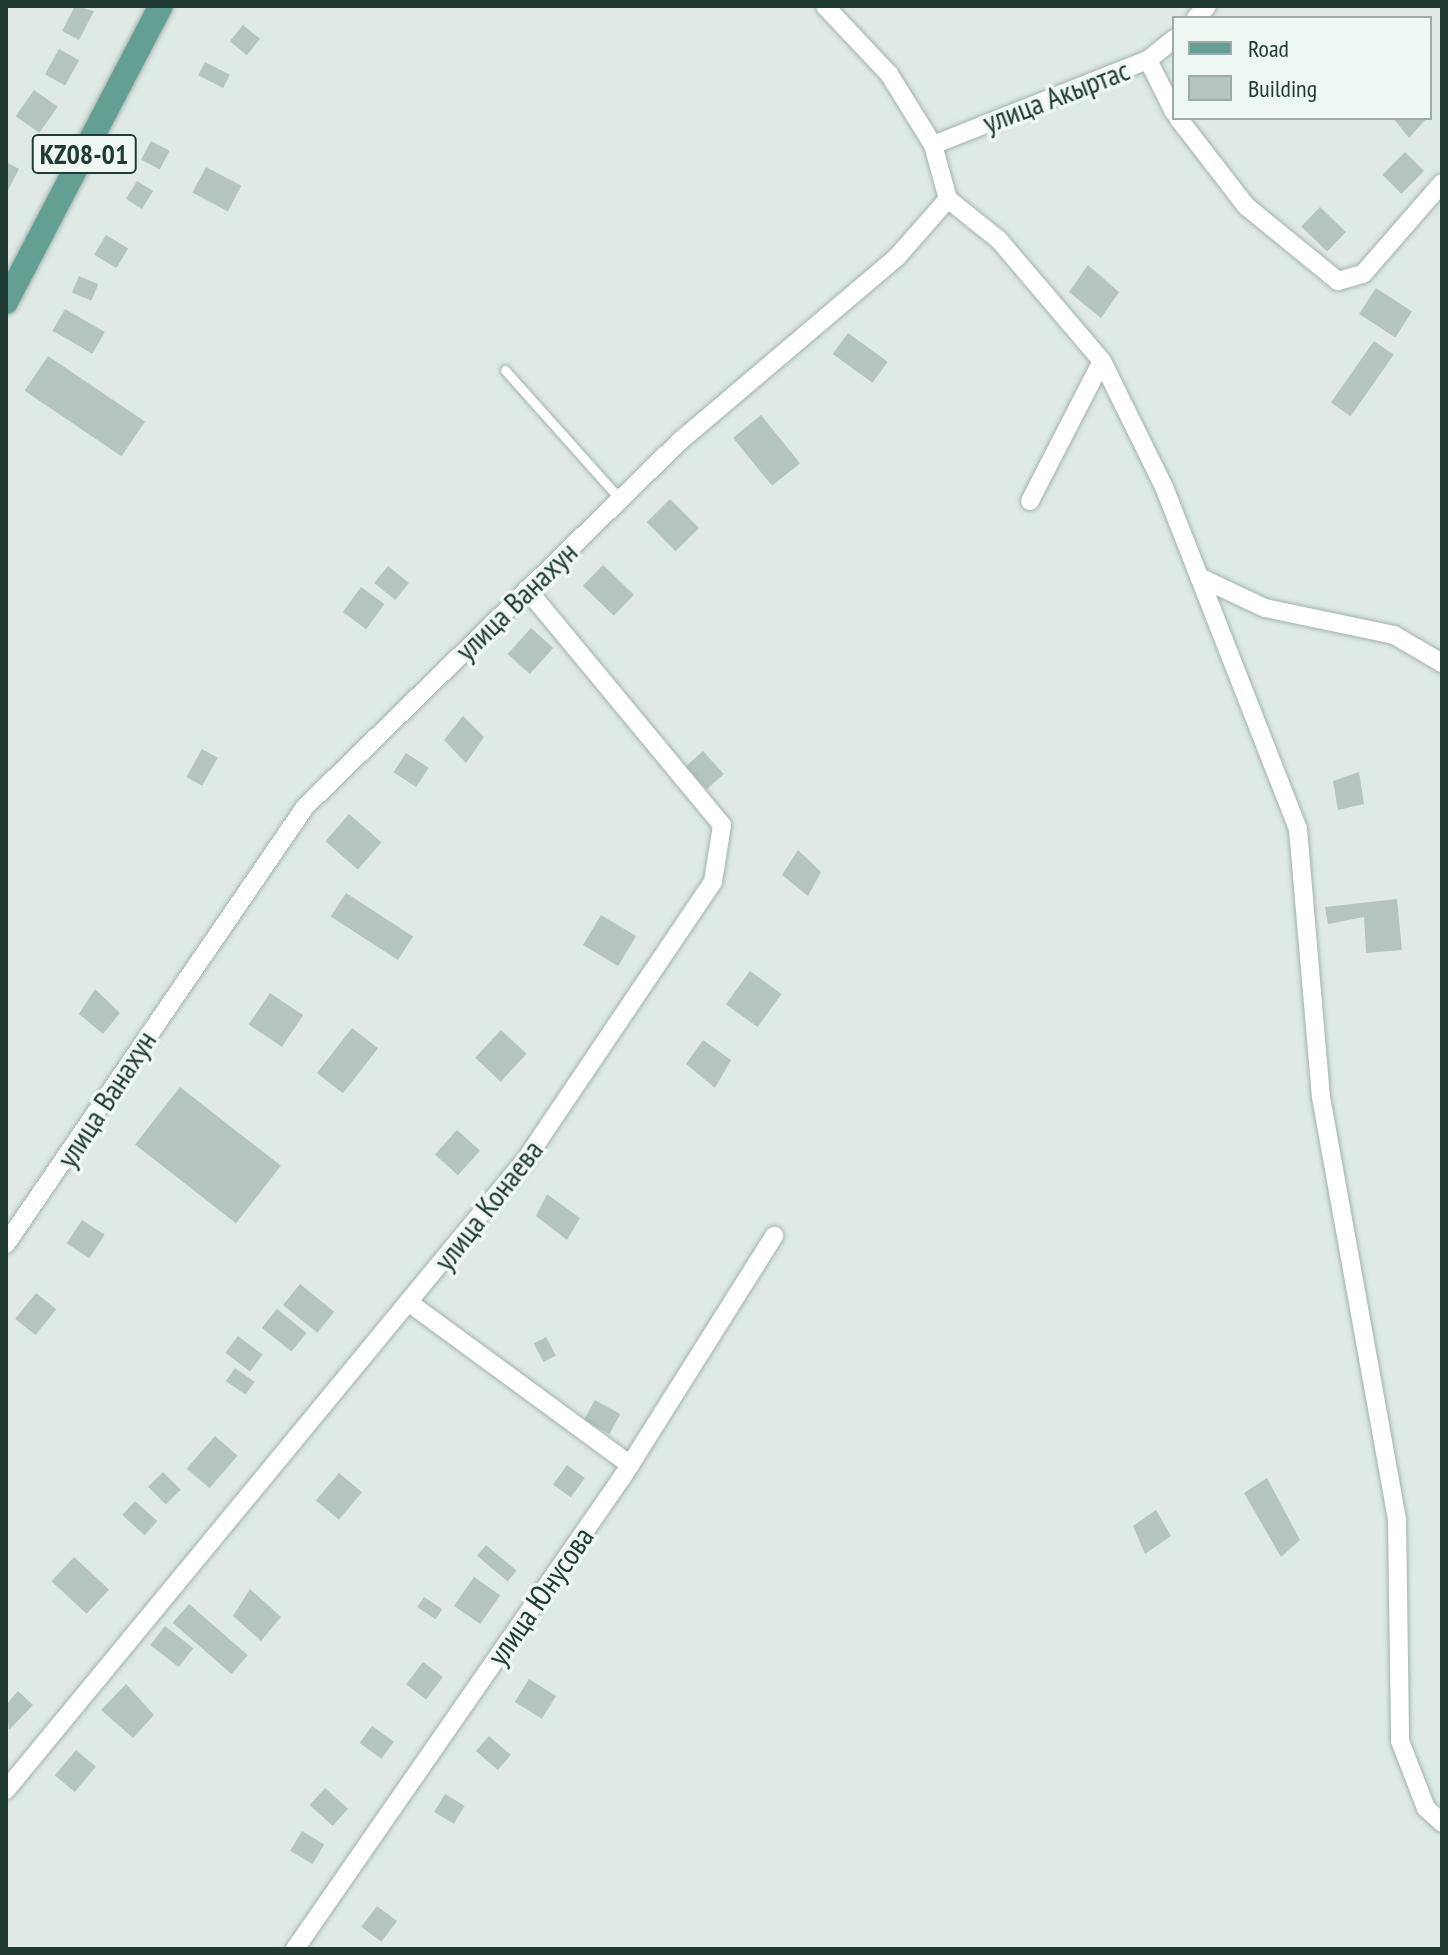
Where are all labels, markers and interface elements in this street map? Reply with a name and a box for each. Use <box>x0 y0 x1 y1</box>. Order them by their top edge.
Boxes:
legend <box>1172 16 1432 120</box>
text: Road <box>1248 33 1289 64</box>
street label: улица Акыртас <box>977 51 1135 141</box>
text: Building <box>1248 73 1317 104</box>
road number: KZ08-01 <box>30 130 138 178</box>
street label: улица Ванахун <box>448 534 584 668</box>
street label: улица Ванахун <box>49 1024 163 1174</box>
street label: улица Конаева <box>426 1133 550 1277</box>
street label: улица Юнусова <box>479 1520 601 1672</box>

